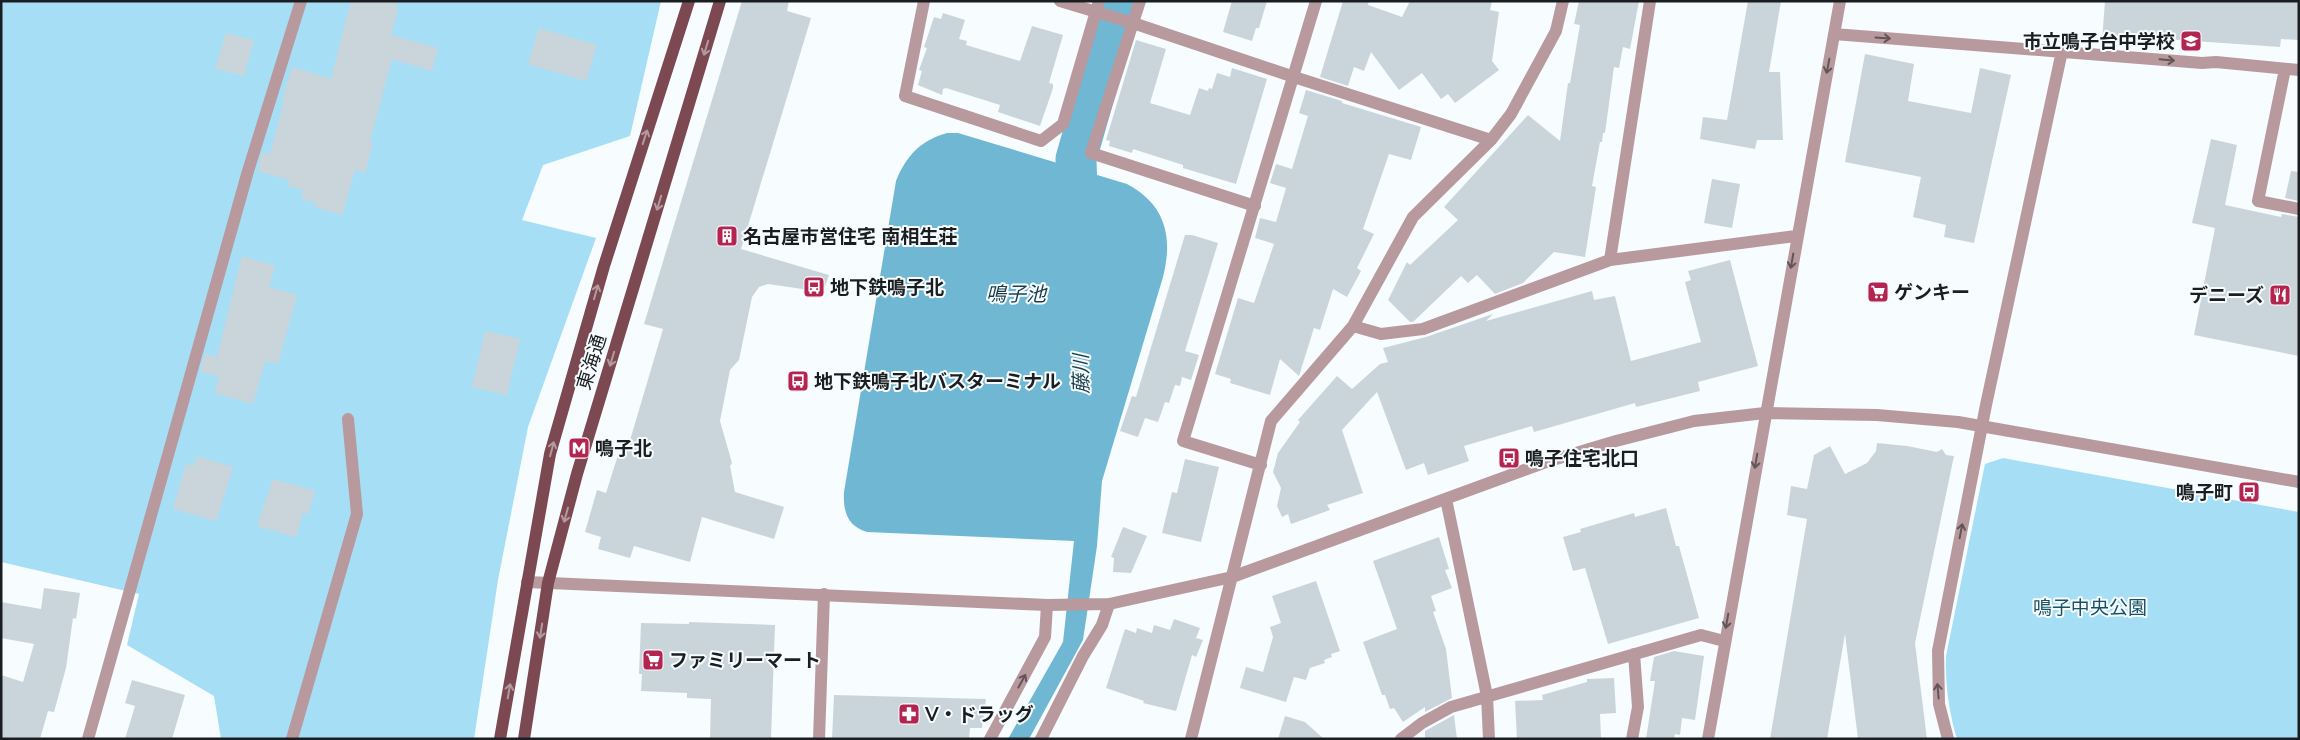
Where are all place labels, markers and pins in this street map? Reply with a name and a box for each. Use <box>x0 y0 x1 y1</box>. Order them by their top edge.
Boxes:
place label: 市立鳴子台中学校 <box>2023 29 2175 53</box>
school or university icon: 市立鳴子台中学校 <box>2179 29 2203 53</box>
building icon: 名古屋市営住宅 南相生荘 <box>715 224 739 248</box>
place label: 名古屋市営住宅 南相生荘 <box>743 224 957 248</box>
bus stop icon: 地下鉄鳴子北 <box>802 275 826 299</box>
place label: 地下鉄鳴子北 <box>830 275 944 299</box>
supermarket icon: ゲンキー <box>1866 280 1890 304</box>
place label: ゲンキー <box>1894 280 1970 304</box>
place label: デニーズ <box>2189 283 2264 307</box>
restaurant icon: デニーズ <box>2268 283 2292 307</box>
bus stop icon: 地下鉄鳴子北バスターミナル <box>786 369 810 393</box>
place label: 地下鉄鳴子北バスターミナル <box>814 369 1061 393</box>
metro station icon: 鳴子北 <box>567 436 591 460</box>
place label: 鳴子北 <box>595 436 652 460</box>
bus stop icon: 鳴子住宅北口 <box>1497 446 1521 470</box>
place label: 鳴子住宅北口 <box>1525 446 1639 470</box>
place label: 鳴子町 <box>2176 480 2233 504</box>
bus stop icon: 鳴子町 <box>2237 480 2261 504</box>
supermarket icon: ファミリーマート <box>641 648 665 672</box>
place label: ファミリーマート <box>669 648 821 672</box>
pharmacy icon: V・ドラッグ <box>897 702 921 726</box>
place label: V・ドラッグ <box>924 702 1034 726</box>

